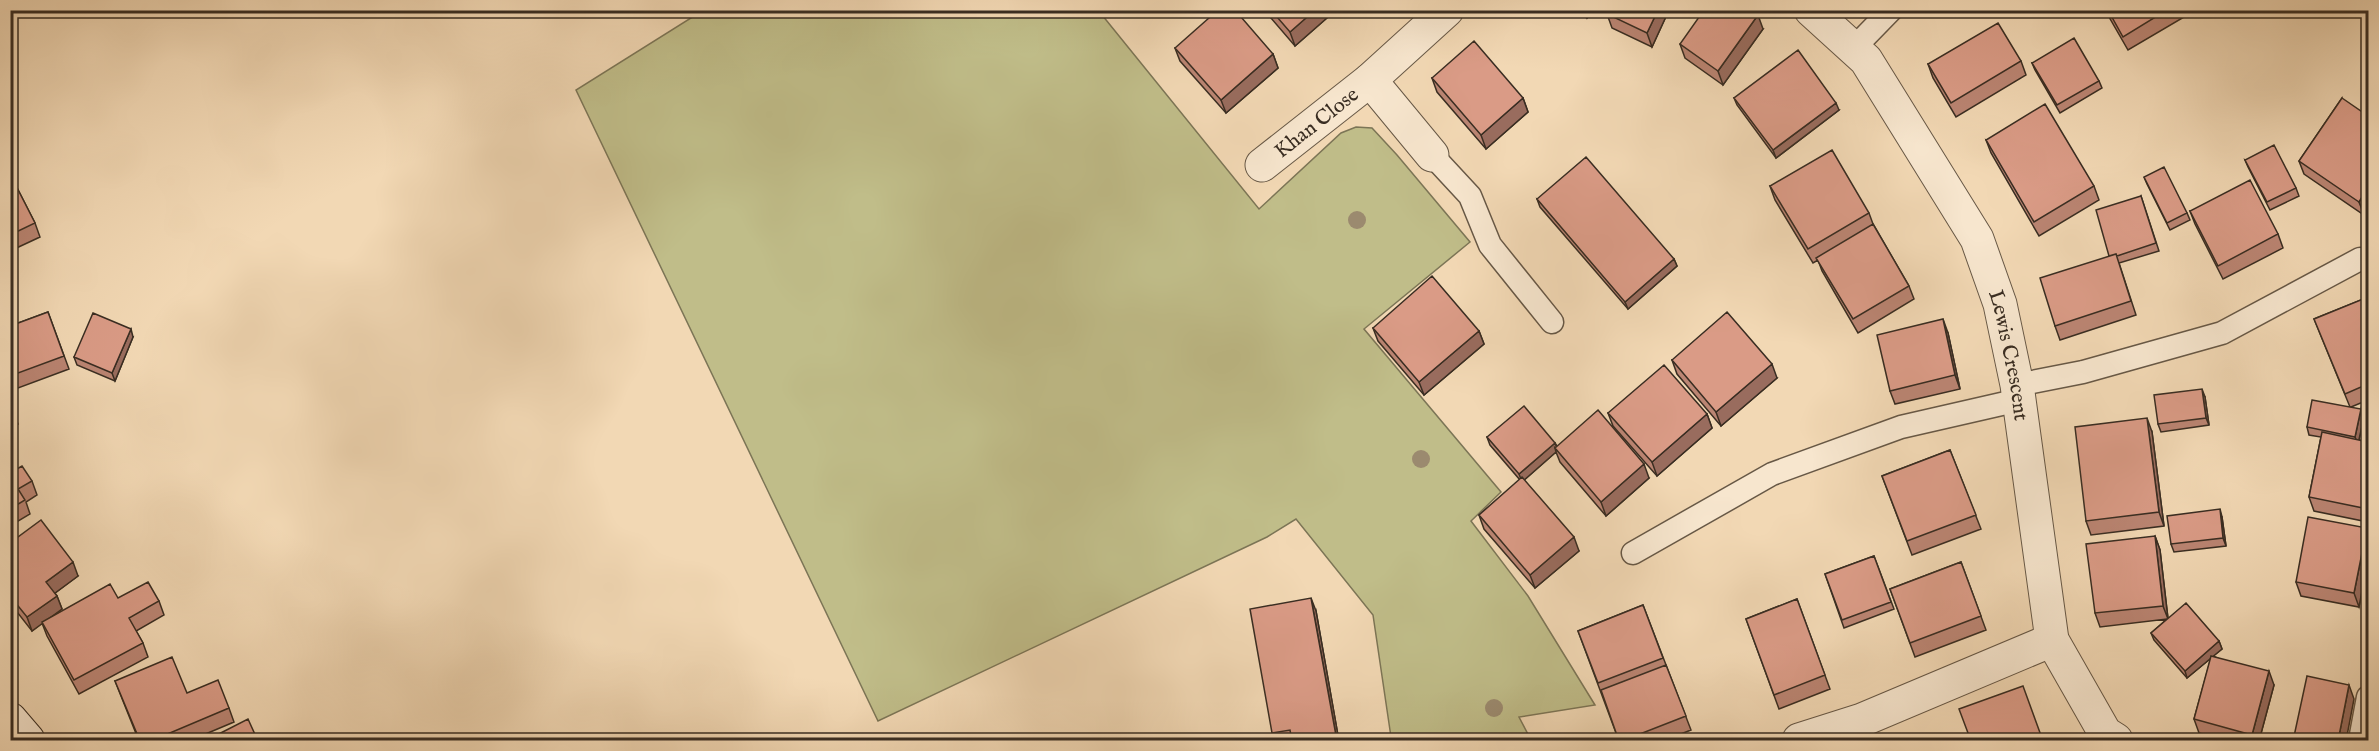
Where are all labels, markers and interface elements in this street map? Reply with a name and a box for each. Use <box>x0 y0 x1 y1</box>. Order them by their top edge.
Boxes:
street label: Khan Close <box>1269 82 1365 165</box>
street label: Lewis Crescent <box>1981 286 2034 422</box>

